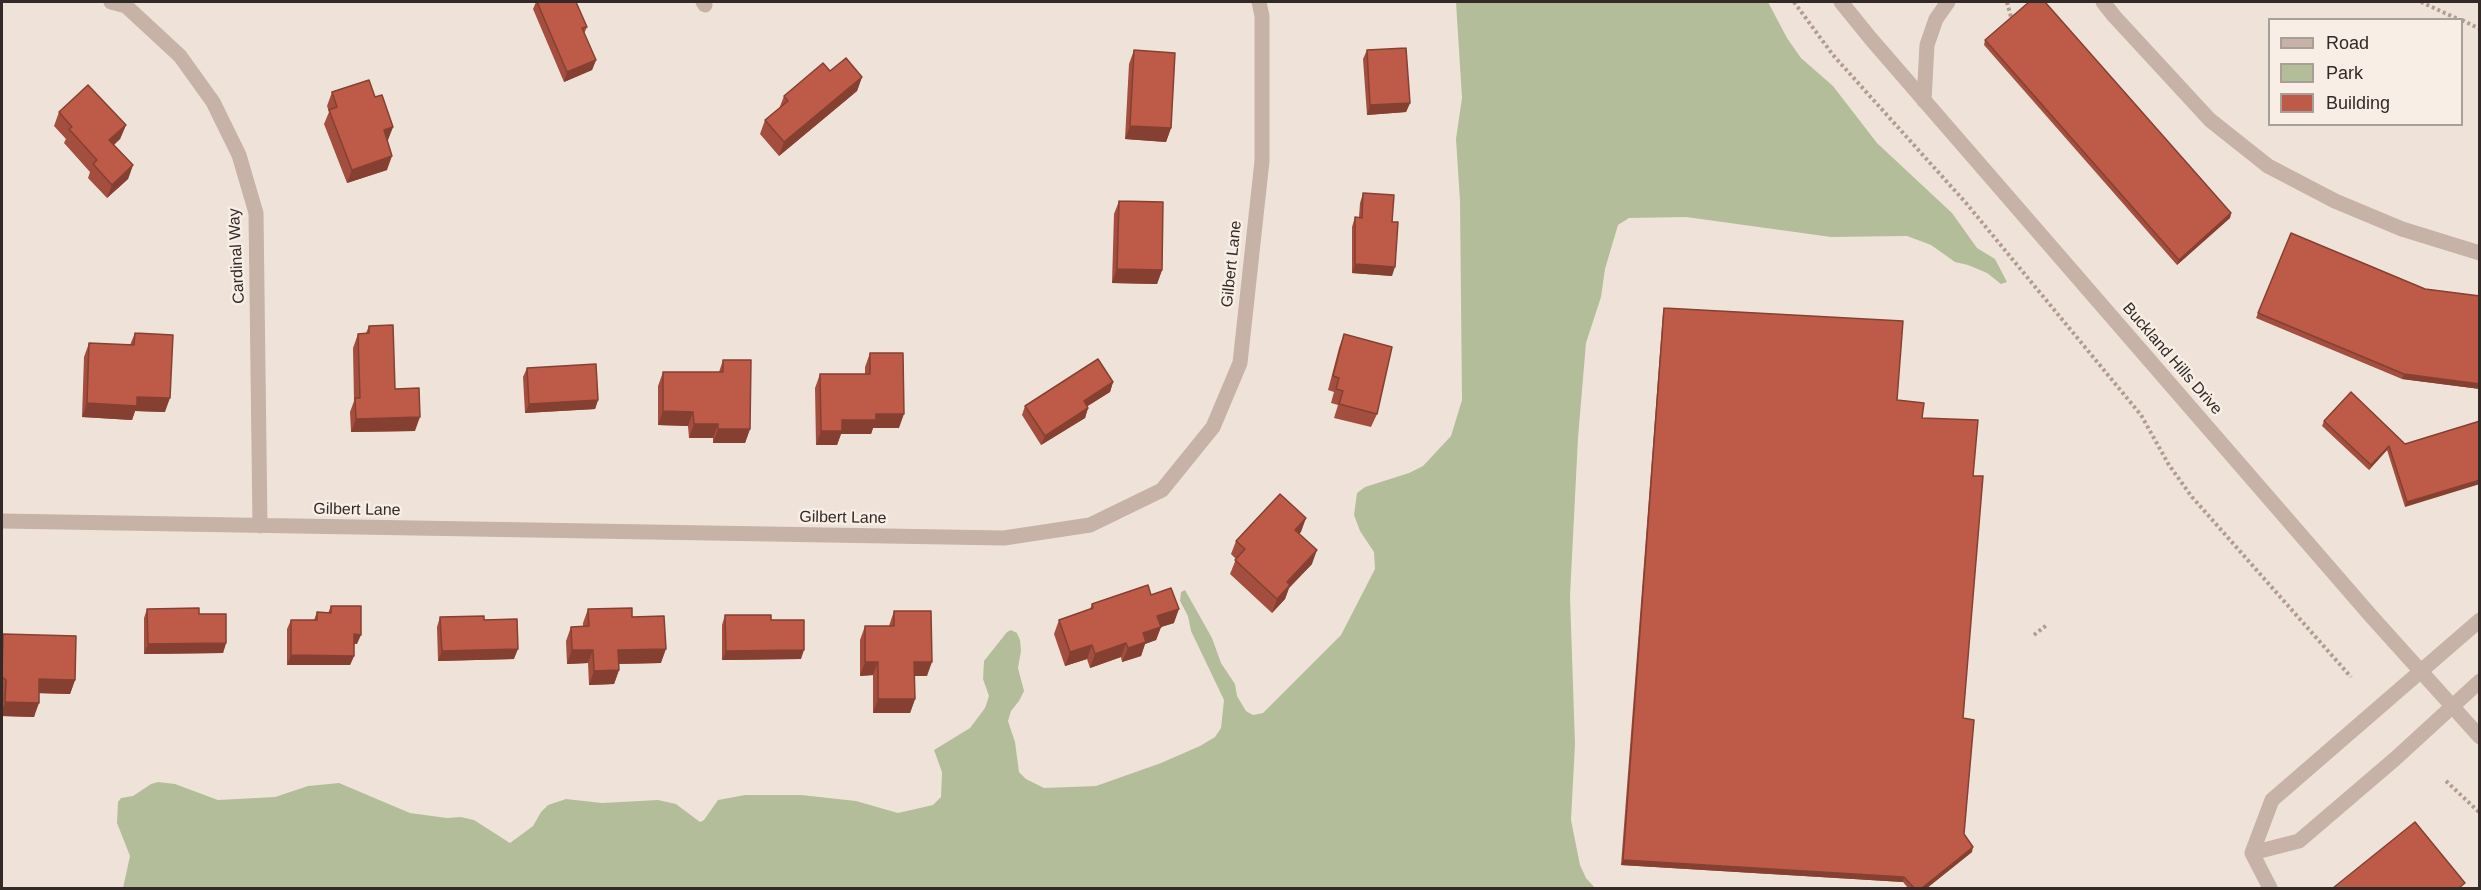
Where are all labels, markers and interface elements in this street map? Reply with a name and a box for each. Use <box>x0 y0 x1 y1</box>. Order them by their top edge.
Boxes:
legend <box>2268 18 2463 126</box>
text: Road <box>2326 33 2369 53</box>
text: Park <box>2326 63 2363 83</box>
text: Building <box>2326 93 2390 113</box>
street label: Cardinal Way <box>225 208 249 304</box>
street label: Gilbert Lane <box>1218 220 1246 308</box>
street label: Buckland Hills Drive <box>2118 299 2226 419</box>
street label: Gilbert Lane <box>313 500 401 520</box>
street label: Gilbert Lane <box>799 508 887 528</box>

